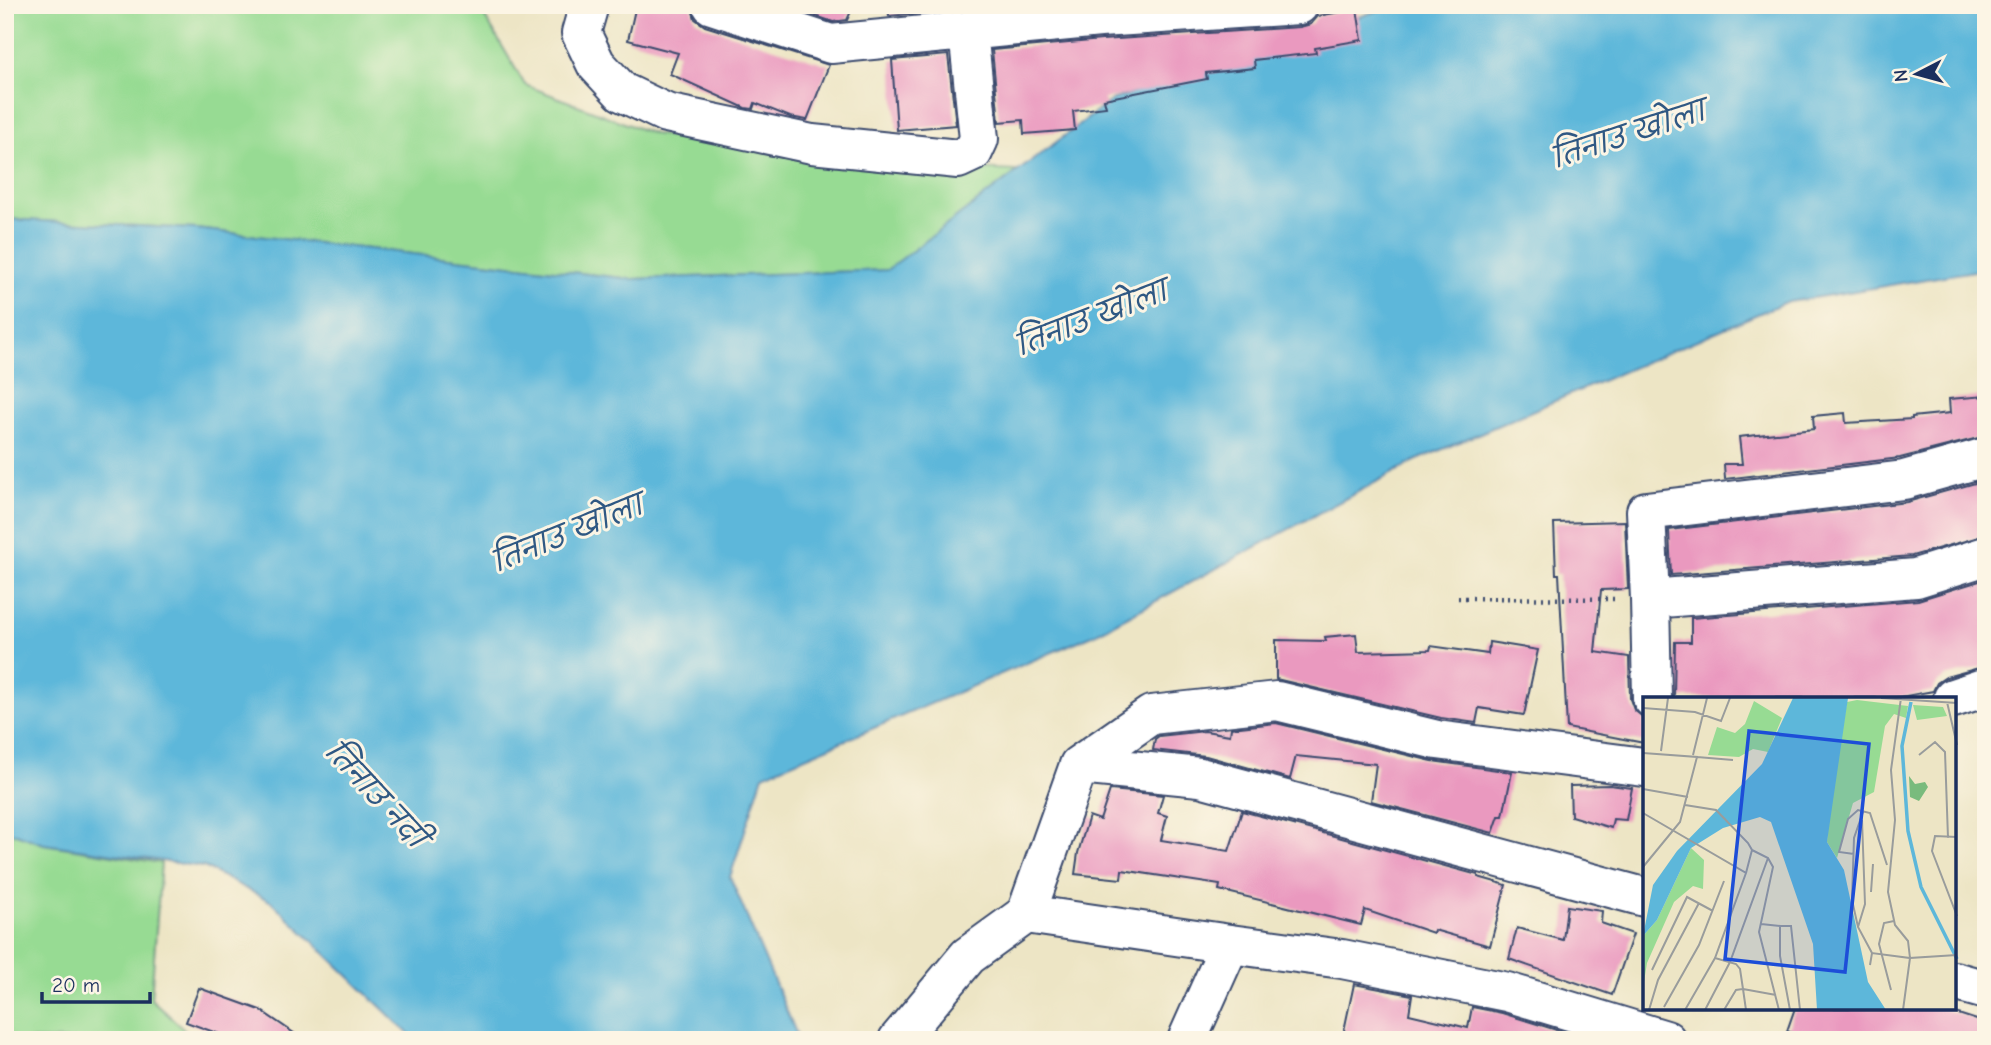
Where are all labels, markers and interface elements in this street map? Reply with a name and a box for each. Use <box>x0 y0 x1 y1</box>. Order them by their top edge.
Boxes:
north arrow <box>1882 38 1952 108</box>
text: N <box>1890 68 1913 83</box>
water label: तिनाउ खोला <box>1545 86 1716 175</box>
water label: तिनाउ खोला <box>1008 266 1179 363</box>
water label: तिनाउ खोला <box>484 480 654 579</box>
inset map <box>1643 697 1956 1010</box>
water label: तिनाउ नदी <box>318 730 442 859</box>
scale bar <box>42 961 150 1005</box>
text: 20 m <box>52 973 100 997</box>

